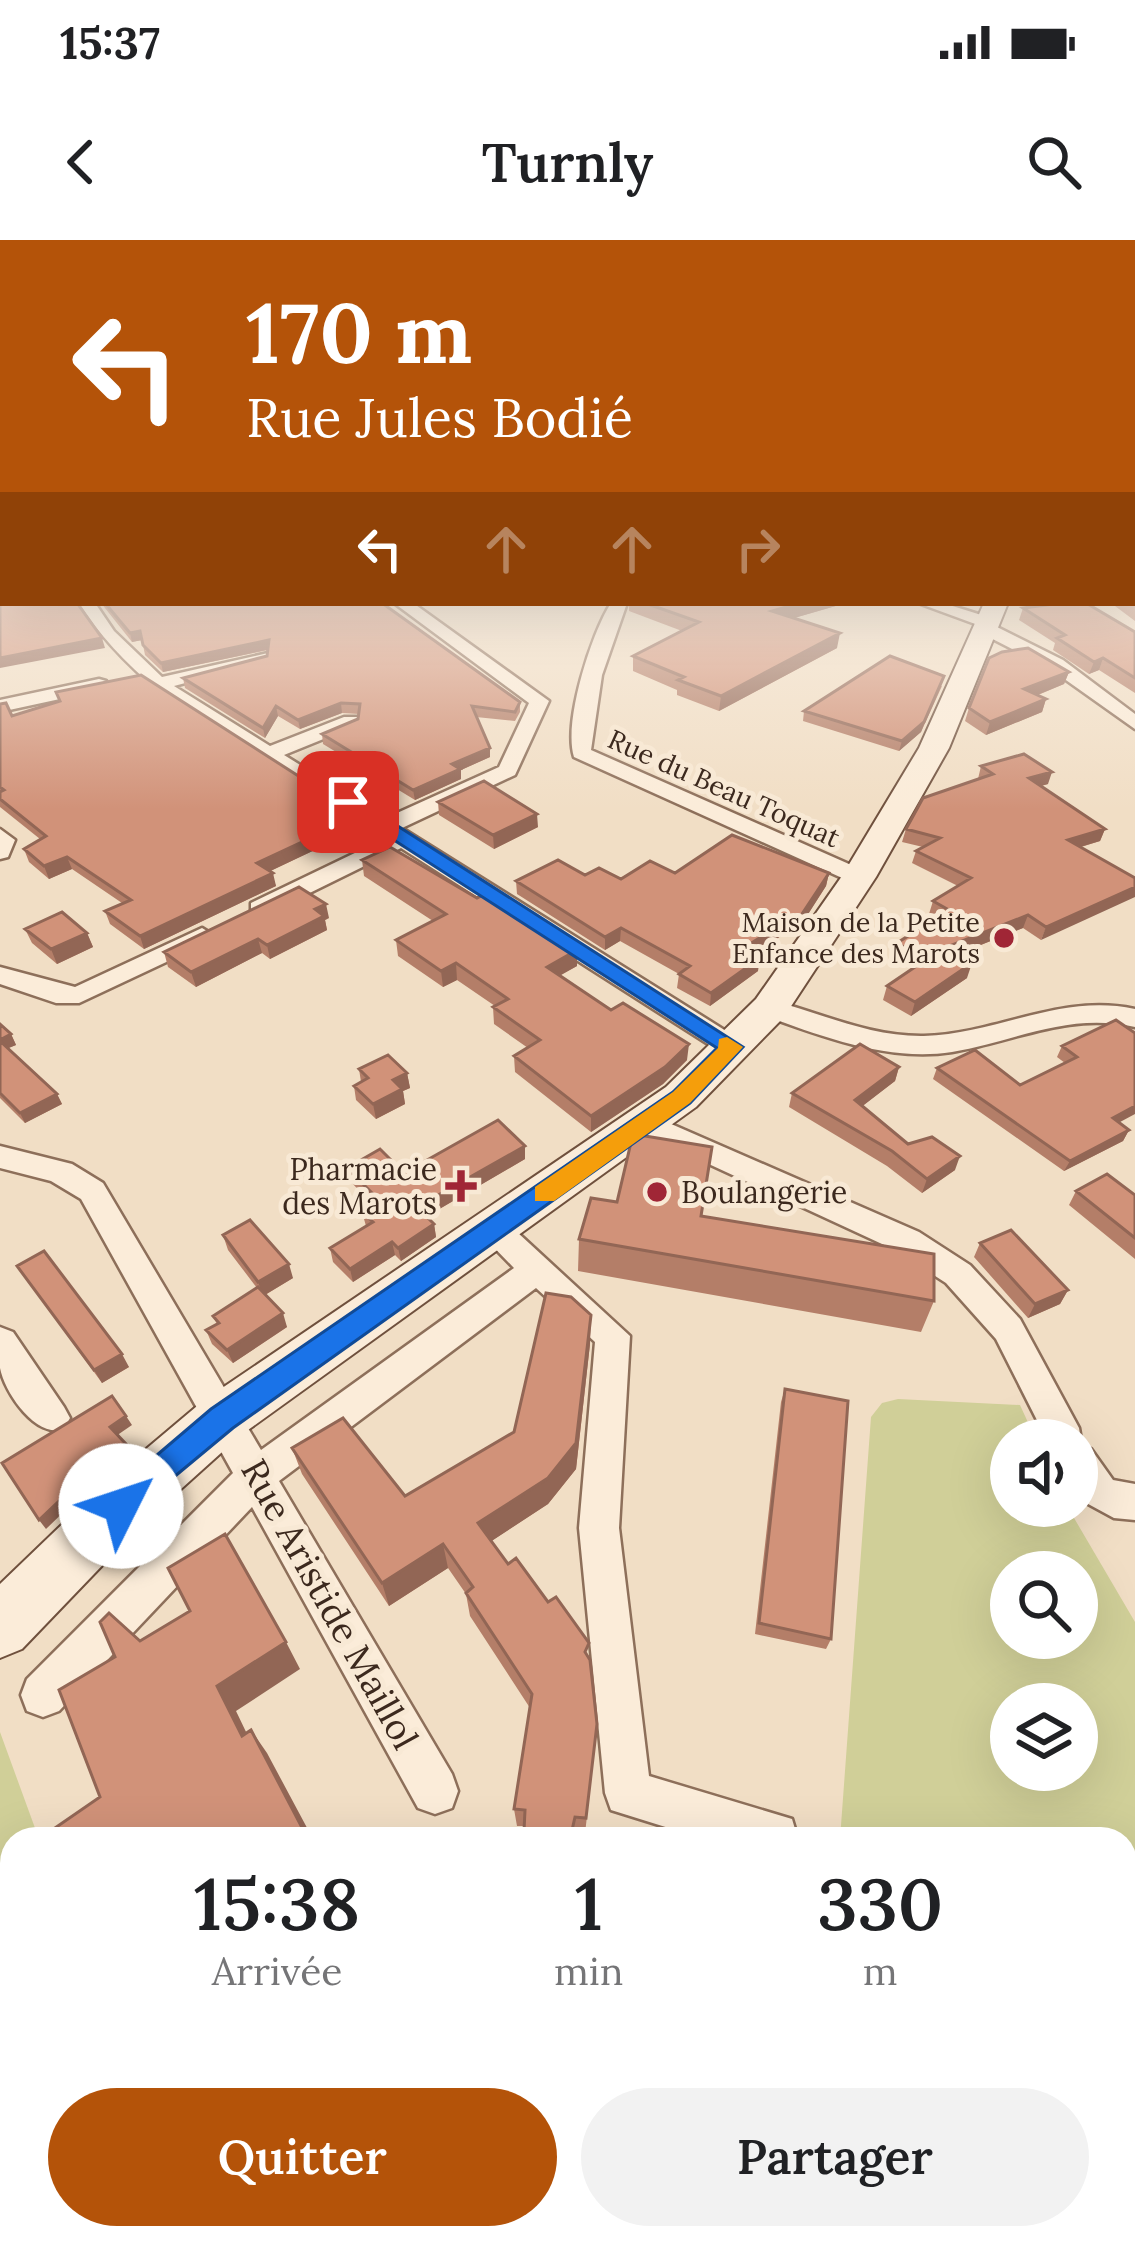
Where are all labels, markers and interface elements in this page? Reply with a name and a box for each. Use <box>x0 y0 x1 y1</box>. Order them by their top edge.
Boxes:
text: 15:37 <box>60 14 160 71</box>
text: Turnly <box>482 128 653 197</box>
icon: back <box>48 129 114 195</box>
icon: search <box>1021 129 1087 195</box>
text: 170 m <box>246 278 472 386</box>
icon: left <box>48 288 204 444</box>
text: Rue Jules Bodié <box>246 383 633 452</box>
icon: left <box>347 516 413 582</box>
icon: ahead <box>473 516 539 582</box>
icon: ahead <box>599 516 665 582</box>
icon: right <box>725 516 791 582</box>
street label: Rue du Beau Toquat <box>603 722 846 855</box>
pin <box>297 751 399 853</box>
icon: arrive <box>315 769 381 835</box>
place label: Maison de la Petite Enfance des Marots <box>732 905 980 970</box>
marker: Maison de la Petite Enfance des Marots <box>991 925 1017 951</box>
place label: Pharmacie des Marots <box>282 1150 437 1222</box>
marker: Pharmacie des Marots <box>448 1173 474 1199</box>
place label: Boulangerie <box>681 1173 847 1212</box>
marker: Boulangerie <box>644 1179 670 1205</box>
map controls <box>990 1419 1098 1791</box>
button: sound <box>990 1419 1098 1527</box>
position arrow <box>58 1443 184 1569</box>
street label: Rue Aristide Maillol <box>231 1451 429 1757</box>
button: search <box>990 1551 1098 1659</box>
button: layers <box>990 1683 1098 1791</box>
text: 15:38 <box>194 1858 360 1950</box>
text: 1 <box>575 1858 603 1950</box>
text: 330 <box>817 1858 943 1950</box>
text: Arrivée <box>212 1946 342 1996</box>
text: min <box>554 1946 624 1996</box>
text: m <box>863 1946 898 1996</box>
button: Quitter <box>48 2088 557 2226</box>
button: Partager <box>581 2088 1089 2226</box>

